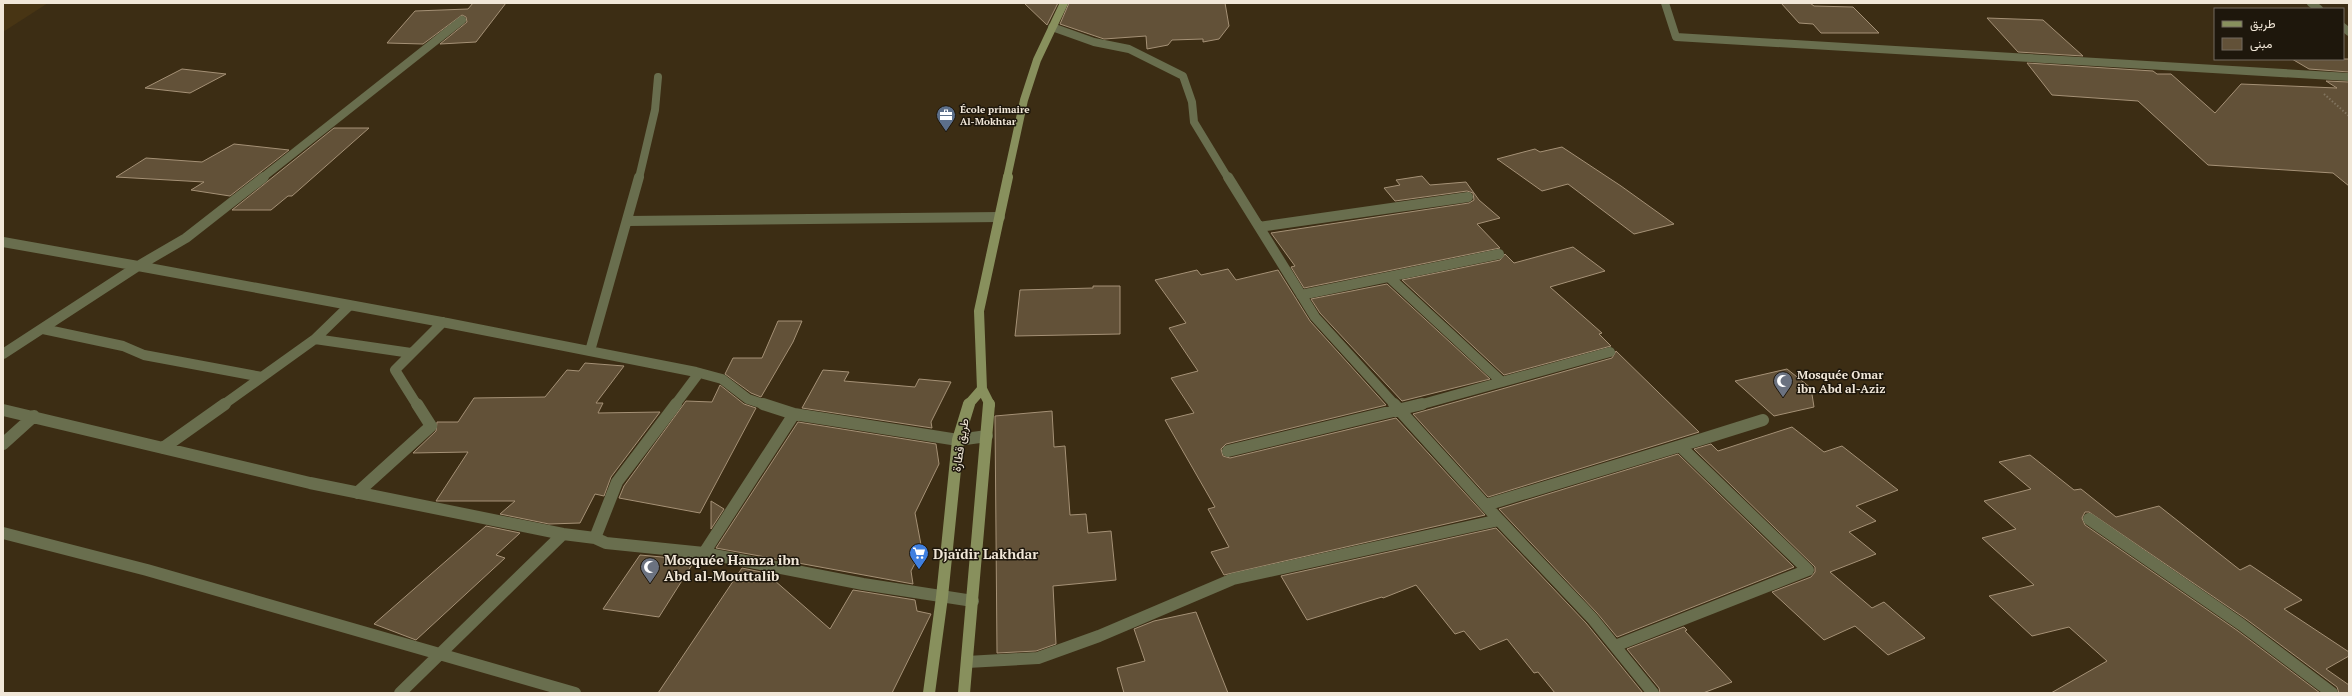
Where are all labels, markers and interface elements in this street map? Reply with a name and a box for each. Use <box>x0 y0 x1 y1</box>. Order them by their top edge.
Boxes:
legend <box>2214 8 2344 60</box>
text: طريق <box>2250 16 2276 32</box>
text: مبنى <box>2250 36 2272 52</box>
place label: École primaire Al-Mokhtar <box>960 103 1030 128</box>
office icon: École primaire Al-Mokhtar <box>935 104 957 132</box>
place label: Mosquée Omar ibn Abd al-Aziz <box>1797 367 1885 396</box>
mosque icon: Mosquée Omar ibn Abd al-Aziz <box>1772 370 1794 398</box>
street label: طريق قطارة <box>948 417 973 473</box>
supermarket icon: Djaïdir Lakhdar <box>908 542 930 570</box>
place label: Djaïdir Lakhdar <box>933 544 1038 563</box>
place label: Mosquée Hamza ibn Abd al-Mouttalib <box>664 550 800 585</box>
mosque icon: Mosquée Hamza ibn Abd al-Mouttalib <box>639 556 661 584</box>

